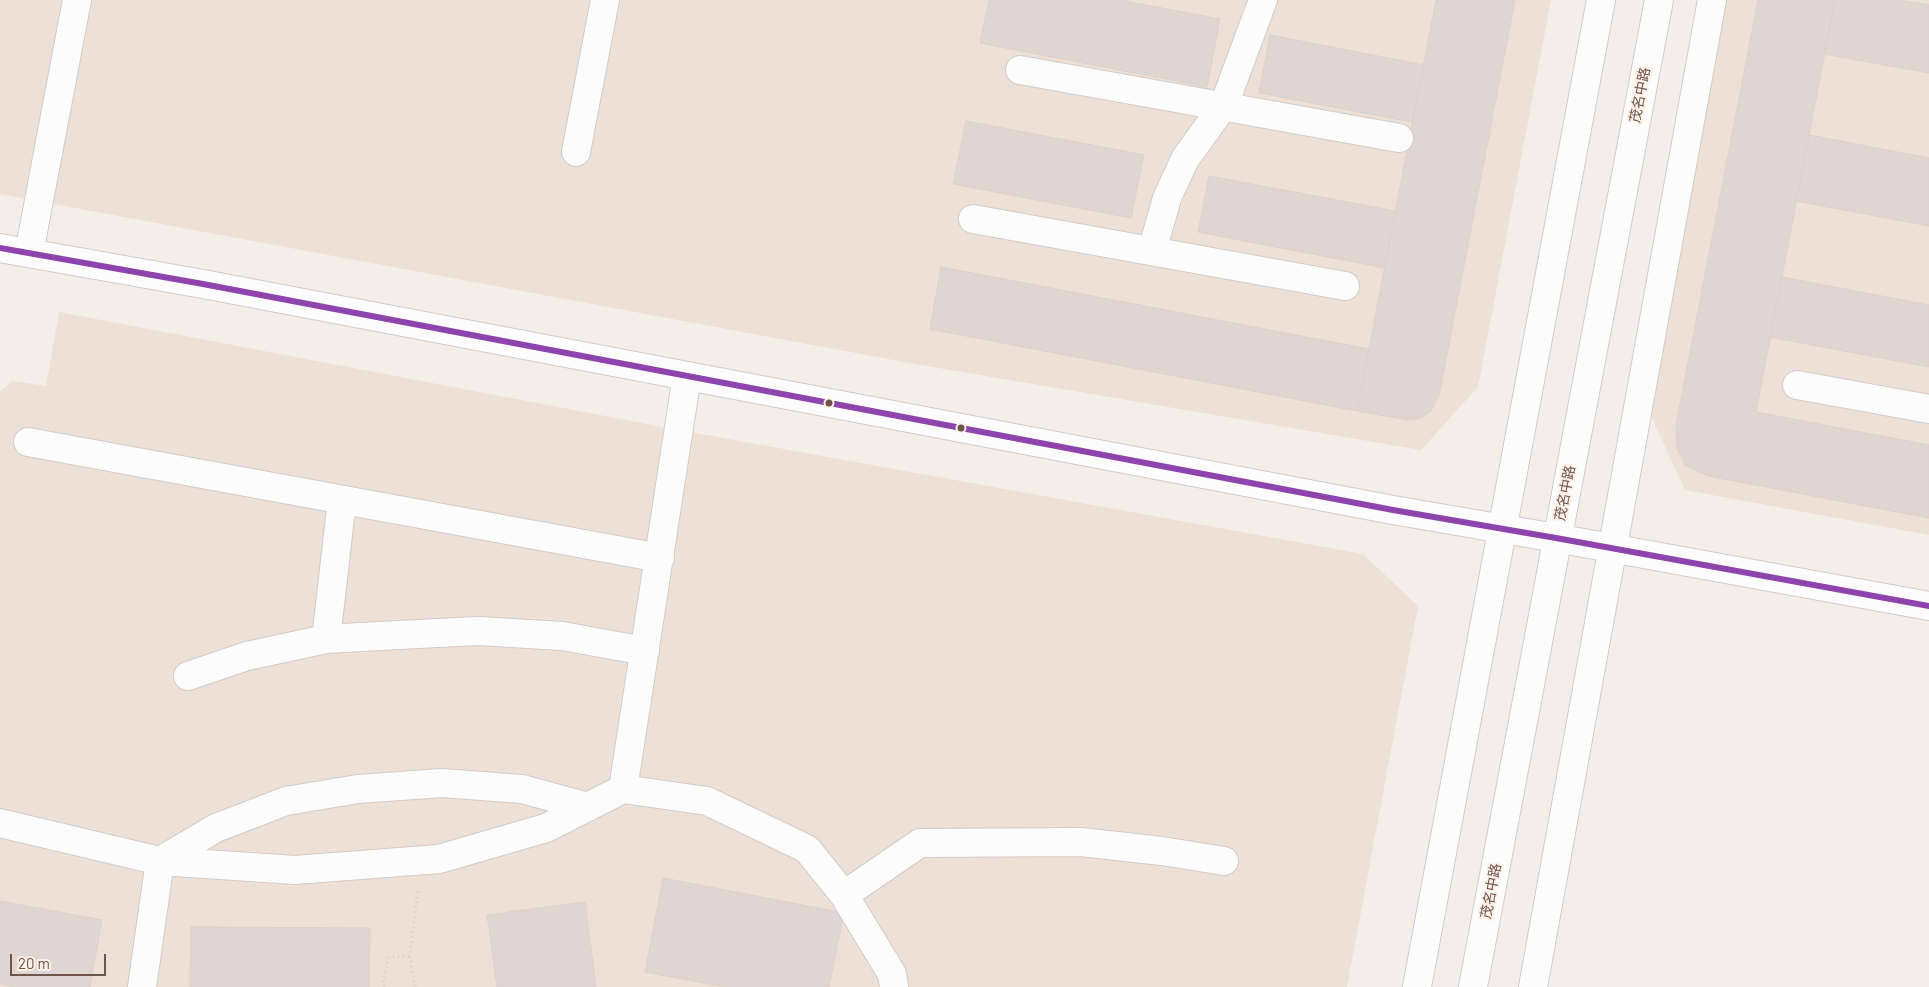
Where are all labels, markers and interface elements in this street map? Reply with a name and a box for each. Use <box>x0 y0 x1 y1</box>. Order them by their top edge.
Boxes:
street label: 茂名中路 <box>1626 66 1654 124</box>
unlabelled marker <box>824 398 834 408</box>
unlabelled marker <box>956 423 966 433</box>
street label: 茂名中路 <box>1551 464 1579 522</box>
street label: 茂名中路 <box>1477 862 1505 920</box>
scale bar <box>12 944 109 976</box>
text: 20 m <box>18 954 50 972</box>

